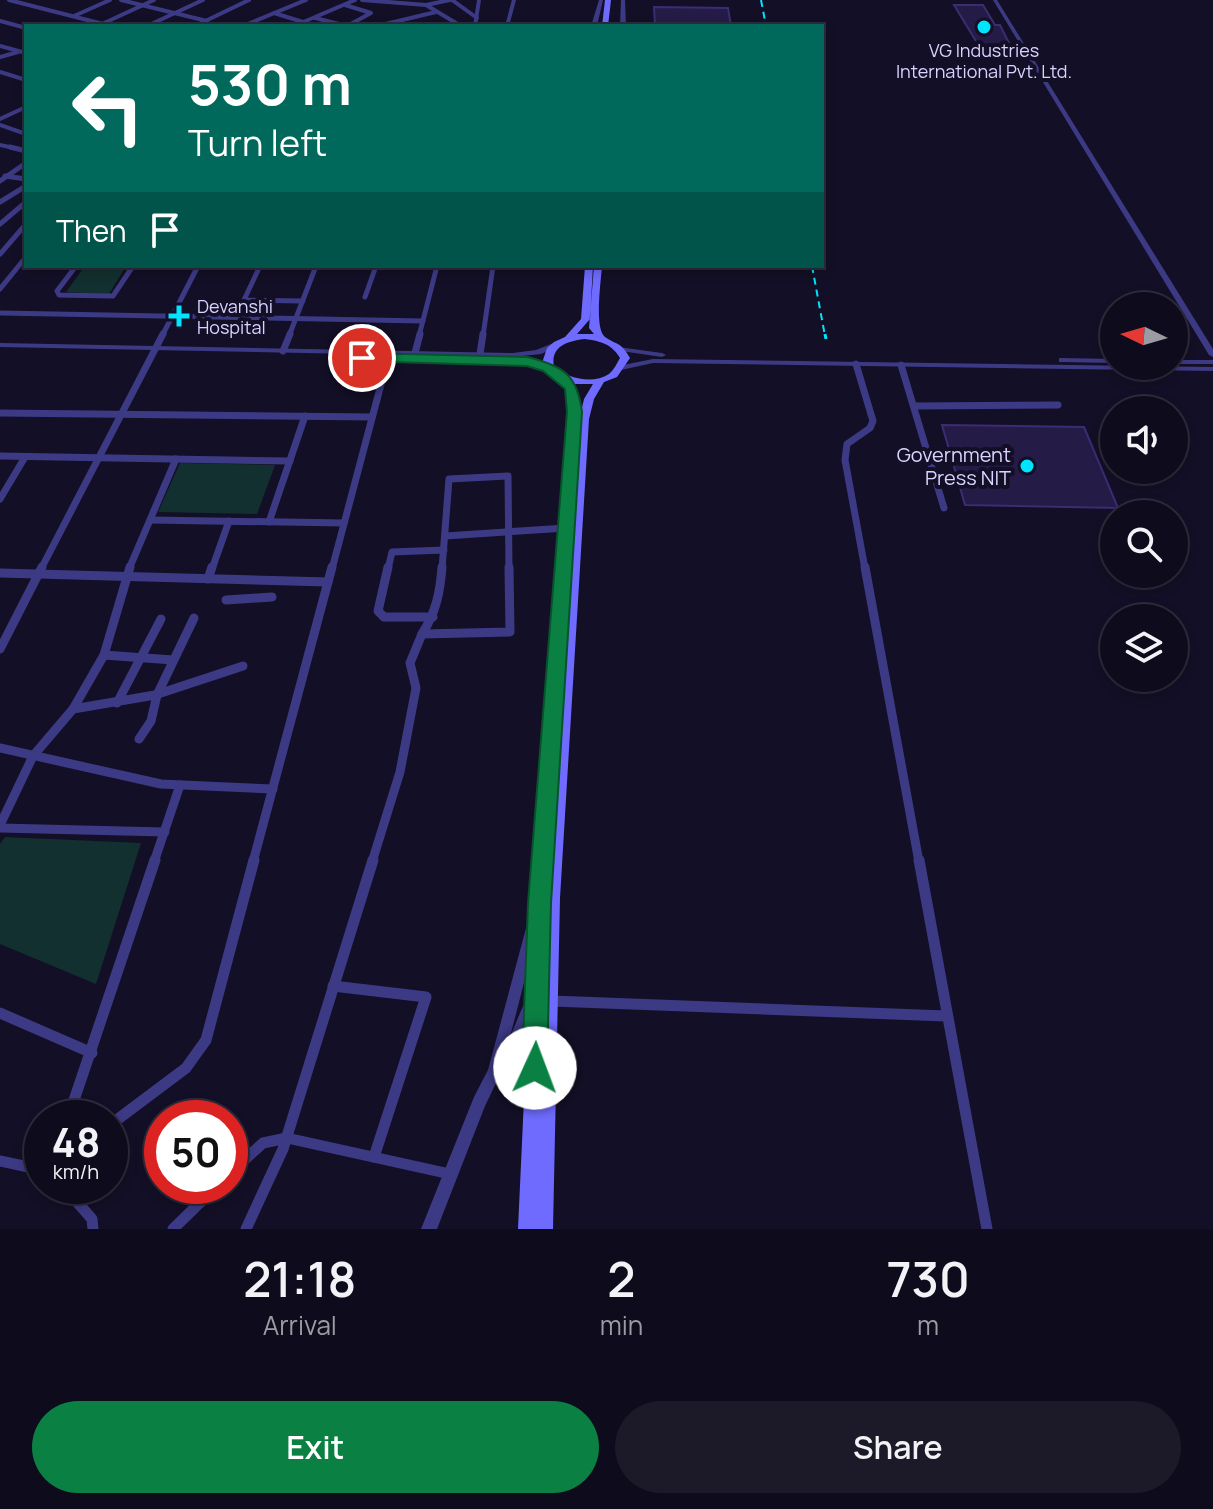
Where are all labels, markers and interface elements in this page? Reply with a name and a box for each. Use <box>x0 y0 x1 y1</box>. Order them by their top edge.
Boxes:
marker: VG Industries International Pvt. Ltd. <box>975 18 993 36</box>
place label: VG Industries International Pvt. Ltd. <box>896 38 1072 83</box>
text: 530 m <box>188 45 352 122</box>
icon: left <box>56 56 160 160</box>
text: Turn left <box>188 118 327 167</box>
icon: arrive <box>143 208 187 252</box>
text: Then <box>56 210 127 251</box>
north arrow <box>1100 292 1188 380</box>
map controls <box>1100 292 1188 692</box>
place label: Devanshi Hospital <box>197 294 273 339</box>
marker: Devanshi Hospital <box>168 305 190 327</box>
pin <box>328 324 396 392</box>
icon: arrive <box>340 336 384 380</box>
button: sound <box>1100 396 1188 484</box>
place label: Government Press NIT <box>897 441 1011 491</box>
marker: Government Press NIT <box>1018 457 1036 475</box>
button: search <box>1100 500 1188 588</box>
button: layers <box>1100 604 1188 692</box>
position arrow <box>493 1026 577 1110</box>
speed limit sign: 50 <box>144 1100 248 1204</box>
text: 48 <box>52 1114 100 1169</box>
text: km/h <box>53 1158 99 1185</box>
text: 21:18 <box>243 1246 356 1311</box>
text: 2 <box>607 1246 636 1311</box>
text: 730 <box>886 1246 970 1311</box>
text: Arrival <box>263 1307 337 1343</box>
text: min <box>600 1307 643 1343</box>
text: m <box>917 1307 939 1343</box>
button: Exit <box>32 1401 599 1493</box>
button: Share <box>615 1401 1181 1493</box>

